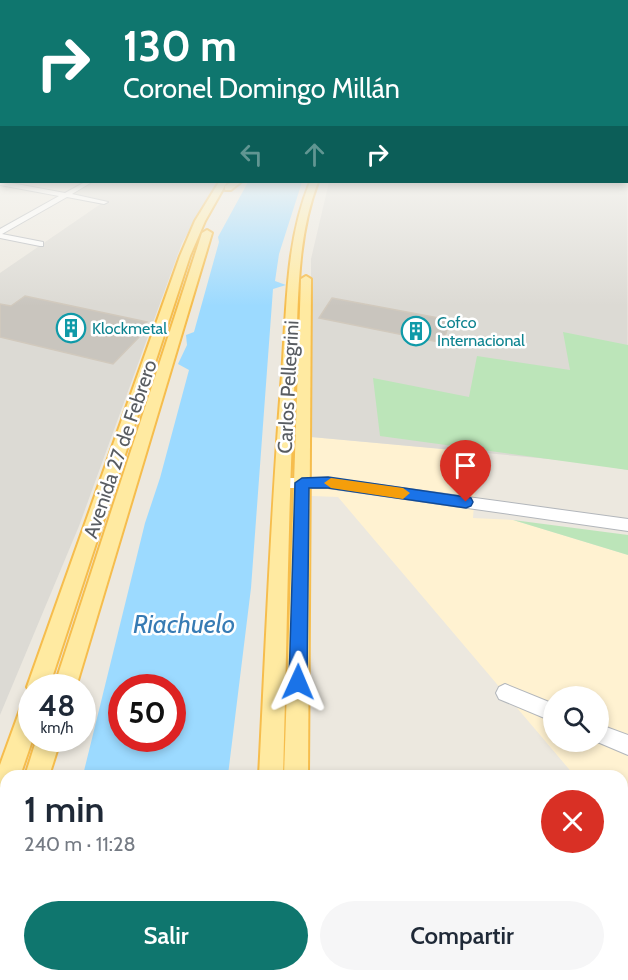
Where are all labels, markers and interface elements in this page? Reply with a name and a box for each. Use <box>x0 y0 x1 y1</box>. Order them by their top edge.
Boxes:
text: 130 m <box>123 20 237 72</box>
icon: right <box>24 24 102 102</box>
text: Coronel Domingo Millán <box>123 72 400 105</box>
icon: left <box>235 138 268 171</box>
icon: ahead <box>298 138 331 171</box>
icon: right <box>361 138 394 171</box>
building icon: Klockmetal <box>55 312 87 344</box>
place label: Cofco Internacional <box>437 313 525 350</box>
building icon: Cofco Internacional <box>400 315 432 347</box>
place label: Klockmetal <box>92 319 167 338</box>
street label: Carlos Pellegrini <box>273 320 303 454</box>
street label: Avenida 27 de Febrero <box>78 357 162 541</box>
pin <box>440 440 491 502</box>
icon: arrive <box>449 449 482 482</box>
water label: Riachuelo <box>133 608 235 640</box>
position arrow <box>266 650 330 714</box>
speed limit sign: 50 <box>108 674 186 752</box>
map controls <box>543 686 609 752</box>
button: search <box>543 686 609 752</box>
text: 48 <box>39 687 75 724</box>
text: km/h <box>41 719 73 737</box>
text: 1 min <box>24 787 104 831</box>
button: close <box>541 790 604 853</box>
text: 240 m · 11:28 <box>24 832 136 856</box>
button: Salir <box>24 901 308 970</box>
button: Compartir <box>320 901 604 970</box>

